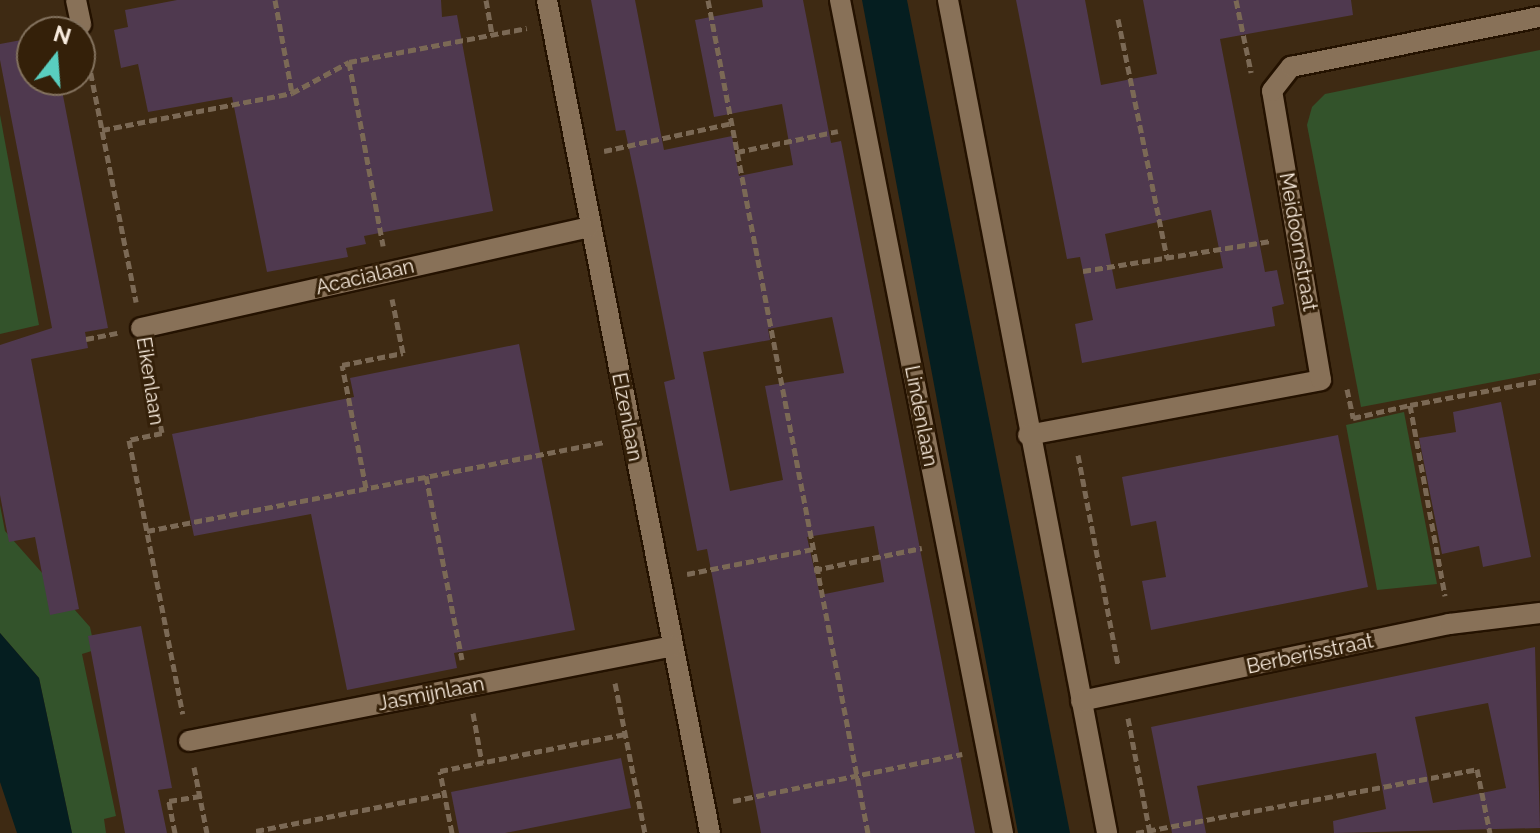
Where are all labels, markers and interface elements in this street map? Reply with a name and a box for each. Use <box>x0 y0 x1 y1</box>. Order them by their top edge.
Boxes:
north arrow <box>16 16 96 96</box>
text: N <box>51 20 74 50</box>
street label: Meidoornstraat <box>1274 171 1322 313</box>
street label: Acacialaan <box>313 254 417 300</box>
street label: Eikenlaan <box>131 335 169 427</box>
street label: Lindenlaan <box>899 363 943 469</box>
street label: Elzenlaan <box>607 371 647 463</box>
street label: Berberisstraat <box>1244 629 1376 679</box>
street label: Jasmijnlaan <box>376 672 486 716</box>

